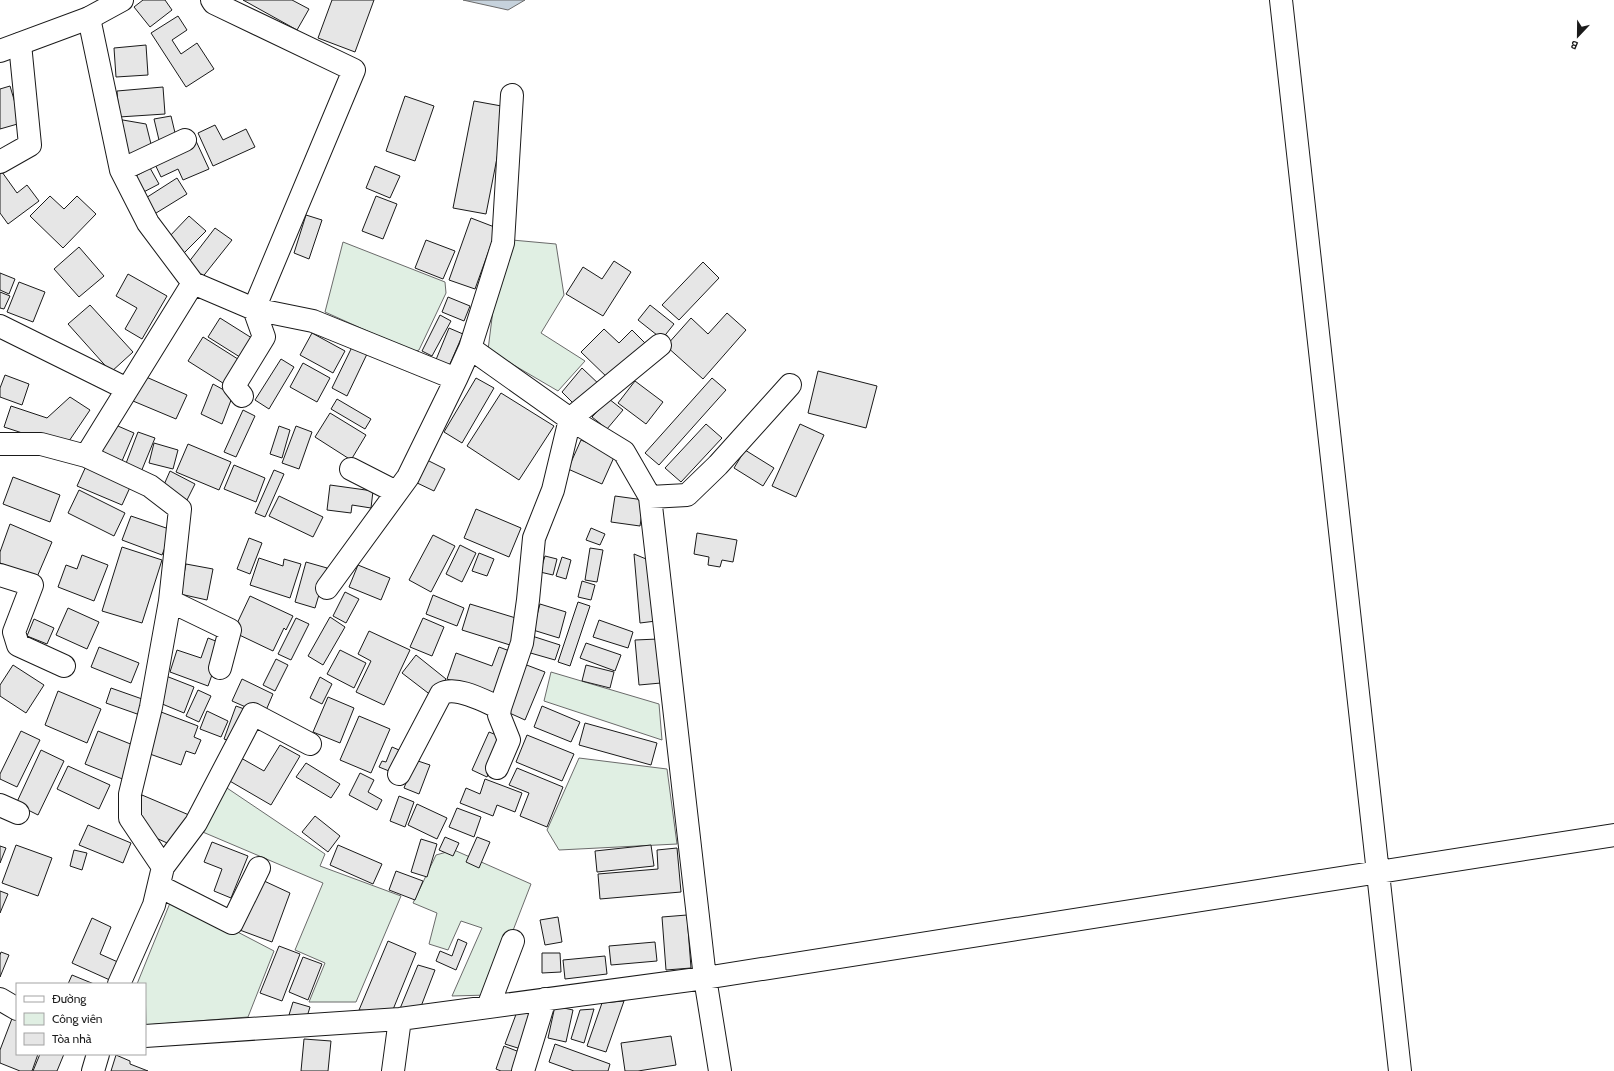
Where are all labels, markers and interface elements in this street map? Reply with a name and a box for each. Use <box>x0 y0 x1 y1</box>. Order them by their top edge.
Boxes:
north arrow <box>1558 16 1598 56</box>
text: B <box>1568 37 1580 53</box>
legend <box>16 983 146 1055</box>
text: Đường <box>52 991 87 1006</box>
text: Công viên <box>52 1011 103 1026</box>
text: Tòa nhà <box>52 1031 92 1046</box>

